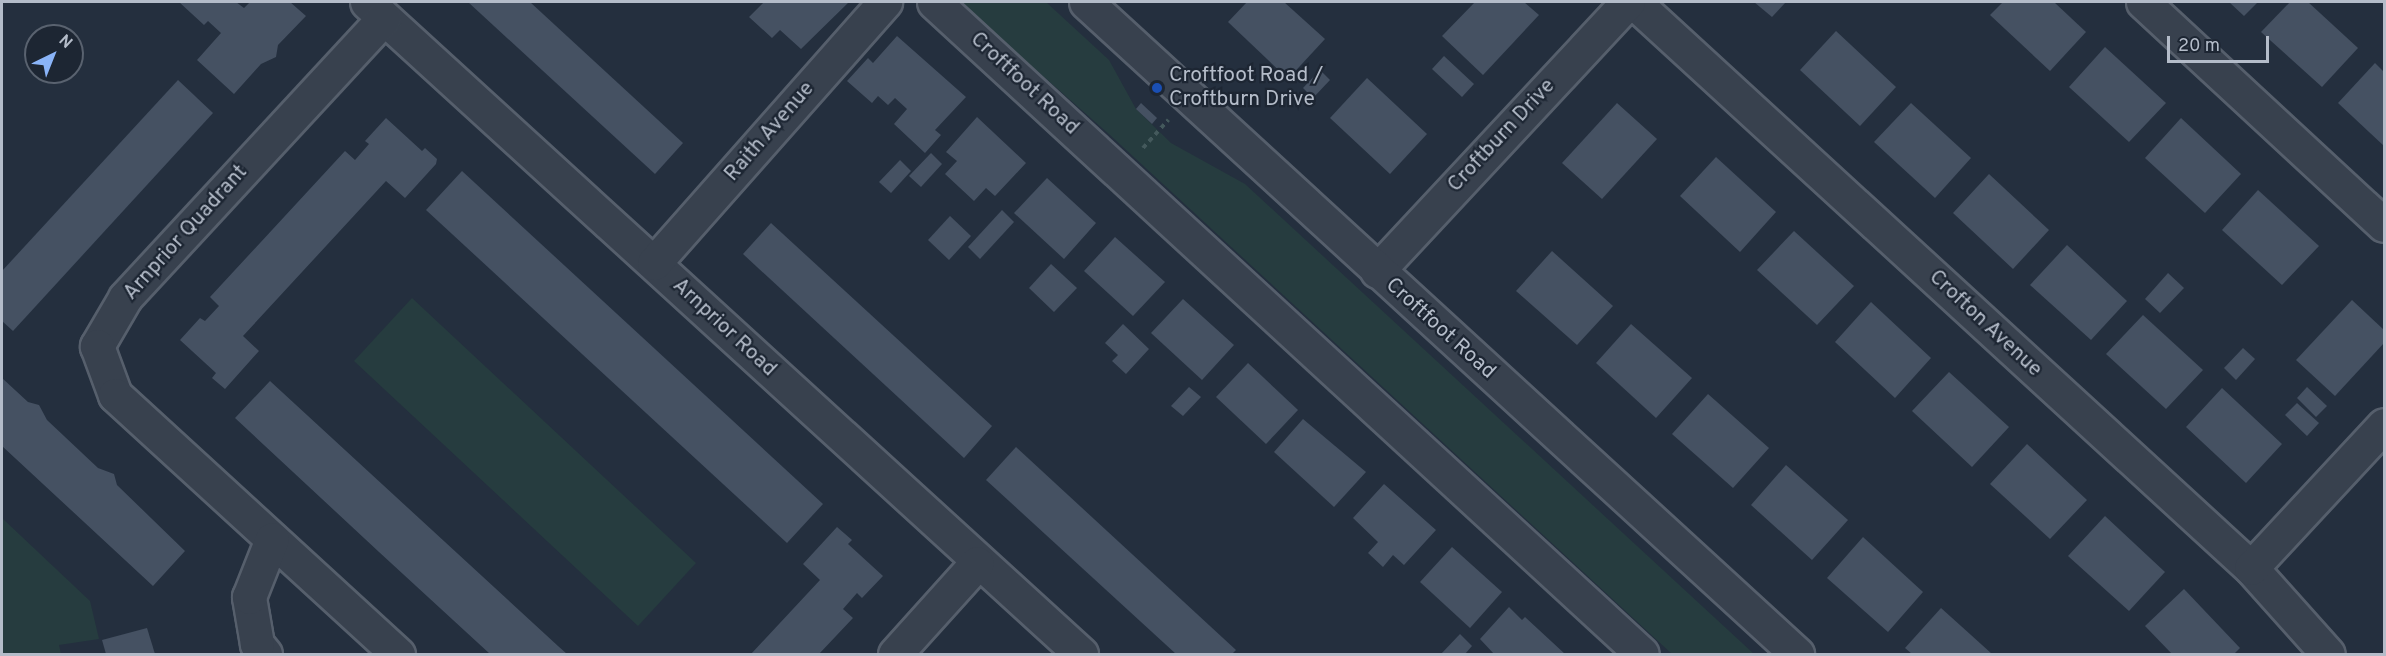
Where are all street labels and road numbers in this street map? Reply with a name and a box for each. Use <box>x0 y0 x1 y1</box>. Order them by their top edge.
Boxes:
street label: Croftfoot Road <box>965 27 1083 141</box>
street label: Croftburn Drive <box>1443 74 1561 198</box>
street label: Raith Avenue <box>720 77 820 187</box>
street label: Arnprior Quadrant <box>119 160 253 306</box>
street label: Crofton Avenue <box>1923 265 2047 383</box>
street label: Arnprior Road <box>667 273 781 383</box>
street label: Croftfoot Road <box>1380 273 1500 385</box>

